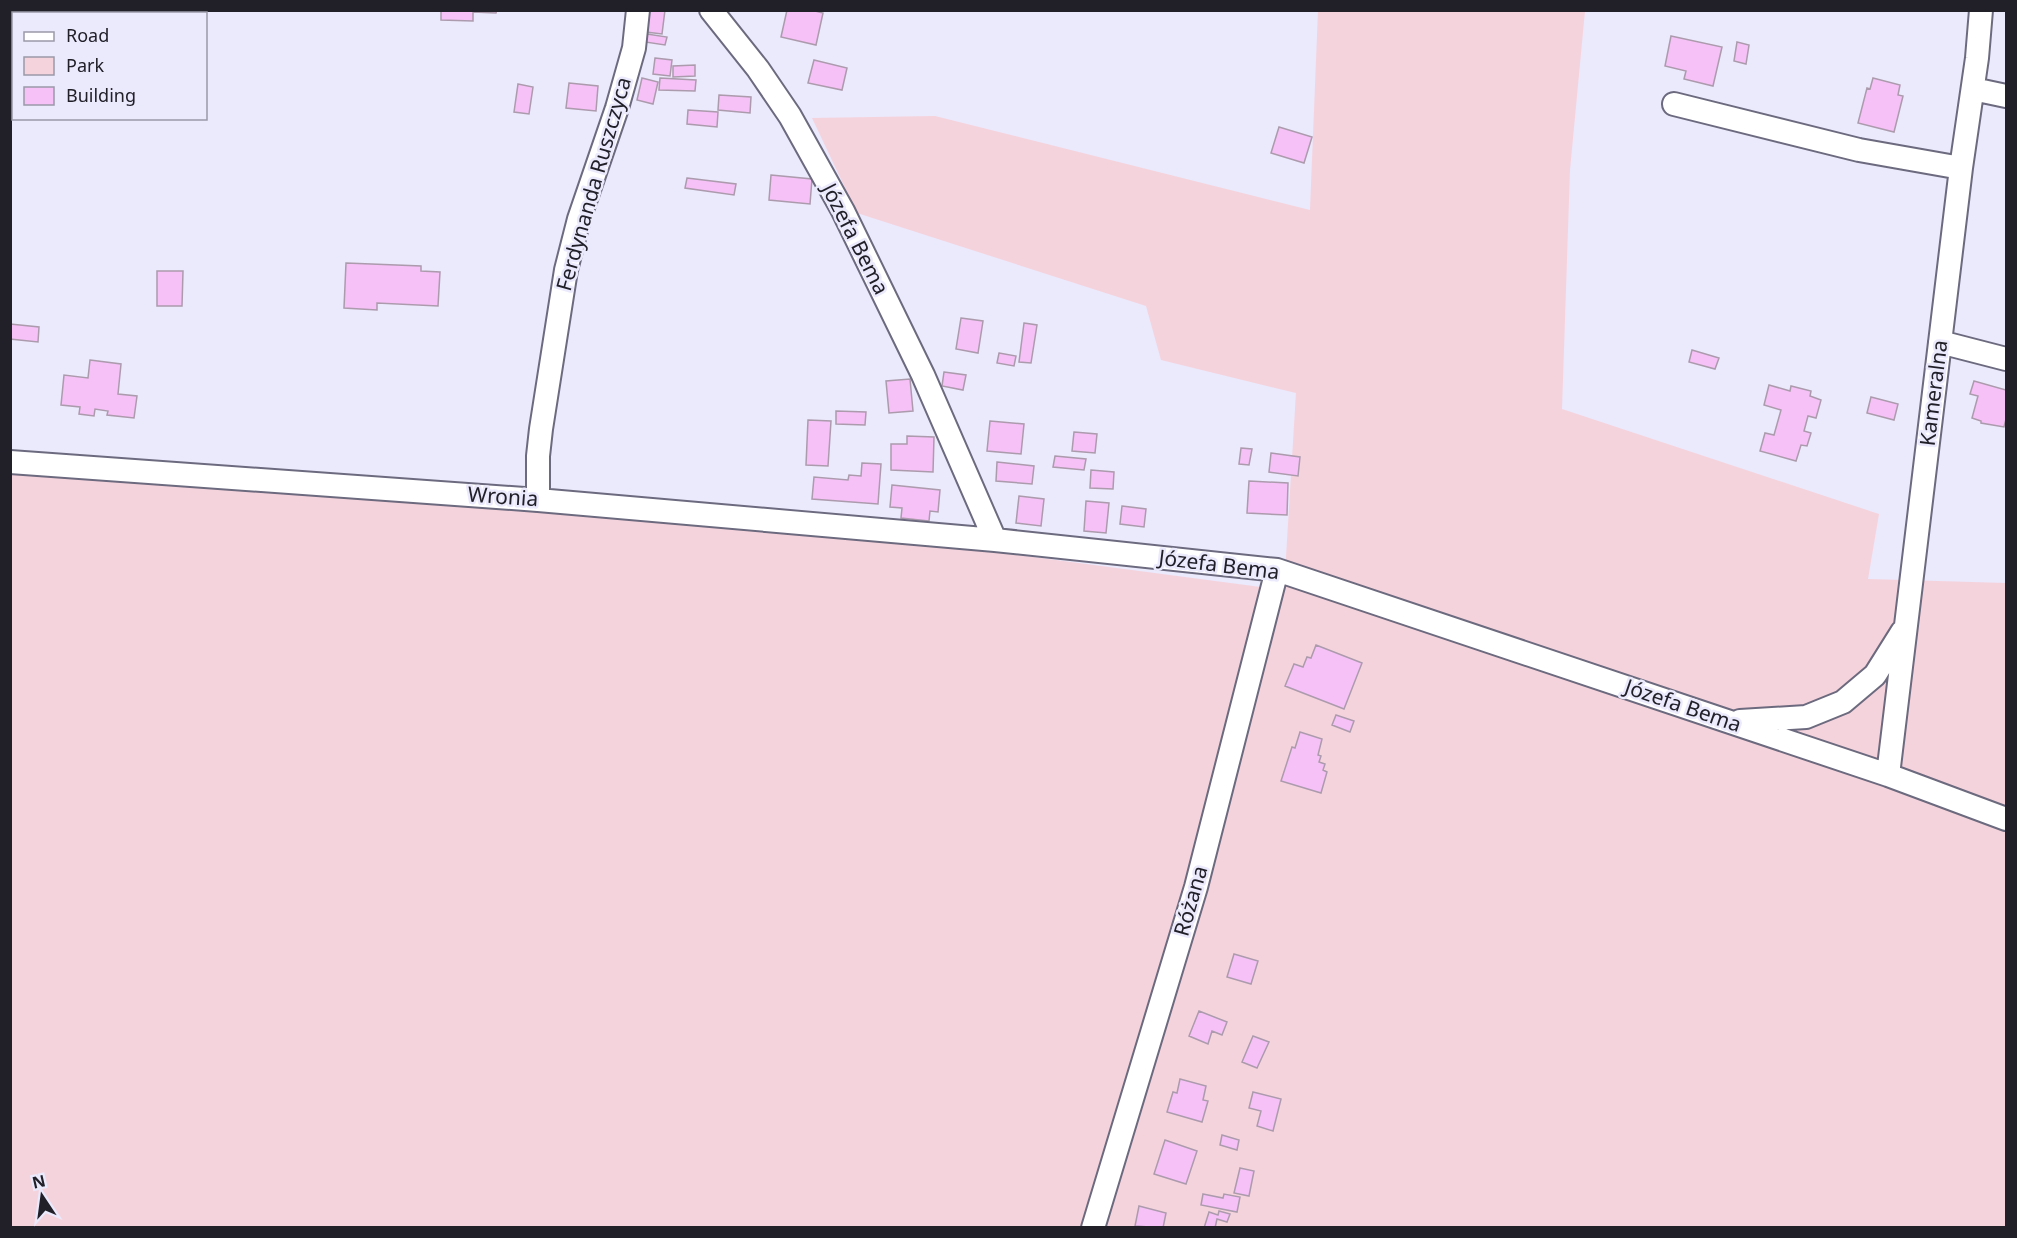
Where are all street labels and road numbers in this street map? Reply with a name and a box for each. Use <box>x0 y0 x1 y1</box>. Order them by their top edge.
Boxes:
street label: Ferdynanda Ruszczyca <box>549 74 637 294</box>
street label: Józefa Bema <box>815 176 896 299</box>
street label: Kameralna <box>1913 338 1953 447</box>
street label: Wronia <box>467 480 539 512</box>
street label: Józefa Bema <box>1155 542 1281 585</box>
street label: Józefa Bema <box>1620 671 1745 738</box>
street label: Różana <box>1167 862 1213 939</box>

